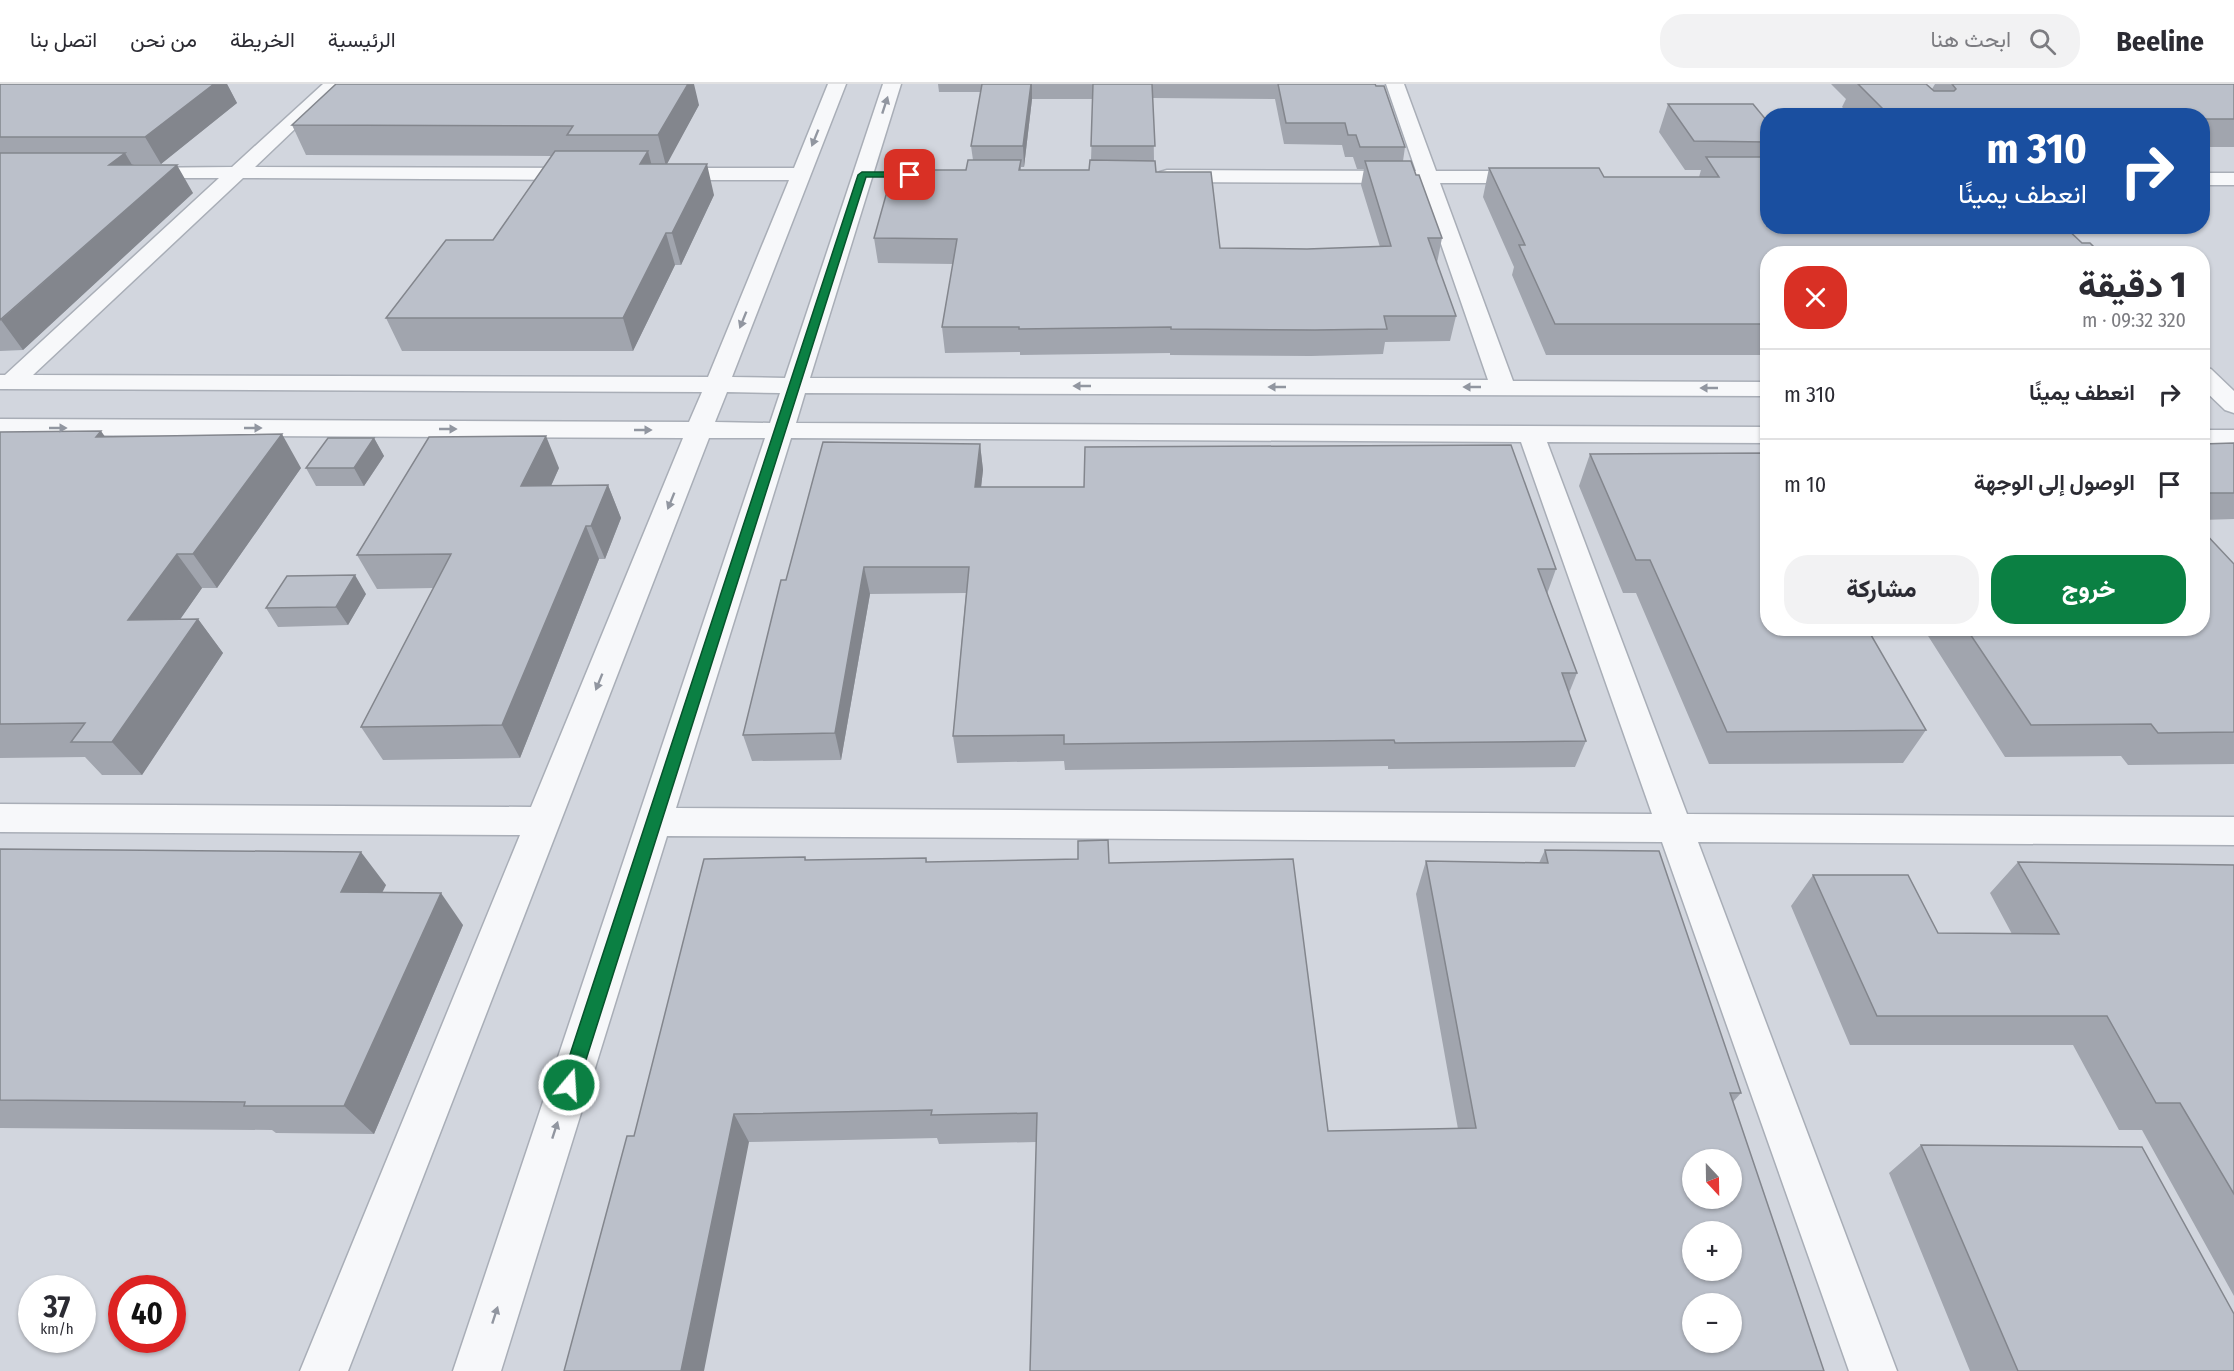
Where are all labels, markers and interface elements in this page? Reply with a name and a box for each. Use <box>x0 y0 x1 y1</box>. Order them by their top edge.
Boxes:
search box <box>1660 14 2080 68</box>
icon: search <box>2026 25 2059 58</box>
text: Beeline <box>2116 25 2204 58</box>
text: ابحث هنا <box>1931 26 2011 53</box>
text: اتصل بنا <box>30 27 97 53</box>
text: من نحن <box>130 27 197 53</box>
text: الخريطة <box>230 27 295 53</box>
text: الرئيسية <box>328 27 396 53</box>
one-way arrow <box>881 96 890 114</box>
text: 310 m <box>1986 124 2087 174</box>
one-way arrow <box>810 130 820 148</box>
icon: right <box>2108 132 2186 210</box>
pin <box>884 149 935 200</box>
icon: arrive <box>893 158 926 191</box>
text: انعطف يمينًا <box>1958 178 2087 210</box>
text: 1 دقيقة <box>2078 263 2186 307</box>
button: close <box>1784 266 1847 329</box>
text: 320 m · 09:32 <box>2082 308 2186 332</box>
one-way arrow <box>738 311 748 329</box>
icon: right <box>2153 378 2186 411</box>
text: انعطف يمينًا <box>2029 379 2135 406</box>
one-way arrow <box>1072 381 1091 391</box>
text: 310 m <box>1784 381 1836 408</box>
one-way arrow <box>1267 382 1286 391</box>
one-way arrow <box>1462 382 1481 392</box>
one-way arrow <box>1699 384 1718 393</box>
one-way arrow <box>49 423 68 433</box>
one-way arrow <box>244 424 263 433</box>
one-way arrow <box>439 424 458 434</box>
one-way arrow <box>634 425 653 435</box>
icon: arrive <box>2153 468 2186 501</box>
text: الوصول إلى الوجهة <box>1974 469 2135 496</box>
text: 10 m <box>1784 471 1826 498</box>
one-way arrow <box>666 492 676 510</box>
button: مشاركة <box>1784 555 1979 624</box>
button: خروج <box>1991 555 2186 624</box>
one-way arrow <box>593 673 603 691</box>
position arrow <box>537 1053 601 1117</box>
one-way arrow <box>550 1121 560 1139</box>
north arrow <box>1682 1149 1742 1209</box>
map controls <box>1682 1149 1742 1353</box>
button: + <box>1682 1221 1742 1281</box>
speed limit sign: 40 <box>108 1275 186 1353</box>
text: 37 <box>44 1289 70 1325</box>
button: − <box>1682 1293 1742 1353</box>
one-way arrow <box>491 1306 500 1324</box>
text: km/h <box>40 1320 74 1338</box>

